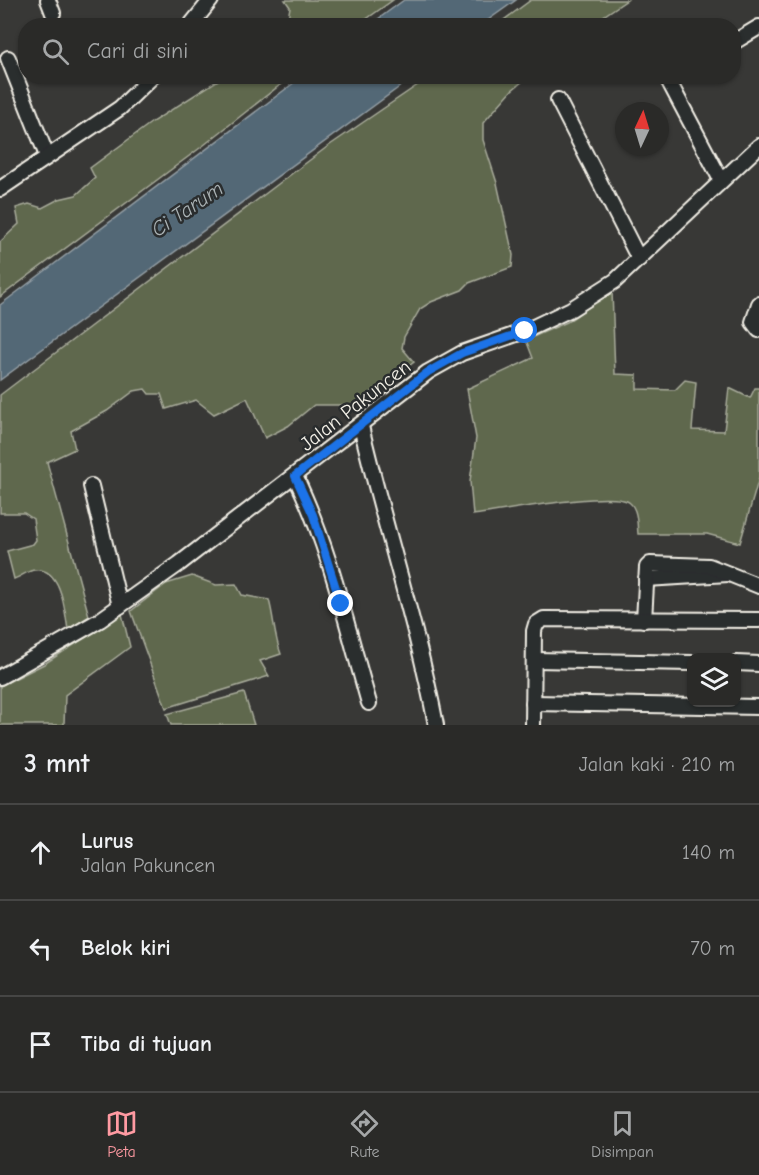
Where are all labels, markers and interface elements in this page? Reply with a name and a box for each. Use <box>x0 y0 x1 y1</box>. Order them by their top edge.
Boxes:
search box <box>18 18 741 84</box>
icon: search <box>39 35 72 68</box>
text: Cari di sini <box>87 38 188 64</box>
north arrow <box>615 102 669 156</box>
water label: Ci Tarum <box>147 176 227 242</box>
route start <box>511 317 537 343</box>
street label: Jalan Pakuncen <box>295 355 415 456</box>
route end <box>327 590 353 616</box>
map controls <box>687 653 741 707</box>
button: layers <box>687 653 741 707</box>
text: 3 mnt <box>24 749 89 779</box>
text: Jalan kaki · 210 m <box>579 753 735 776</box>
text: Lurus <box>81 828 133 854</box>
icon: ahead <box>24 836 57 869</box>
text: 140 m <box>682 841 735 864</box>
text: Jalan Pakuncen <box>81 854 215 877</box>
icon: left <box>24 932 57 965</box>
text: Belok kiri <box>81 935 171 961</box>
text: 70 m <box>690 937 735 960</box>
icon: arrive <box>24 1028 57 1061</box>
text: Tiba di tujuan <box>81 1031 212 1057</box>
tab: Peta <box>105 1107 138 1161</box>
tab: Rute <box>348 1107 381 1161</box>
tab: Disimpan <box>591 1107 654 1161</box>

